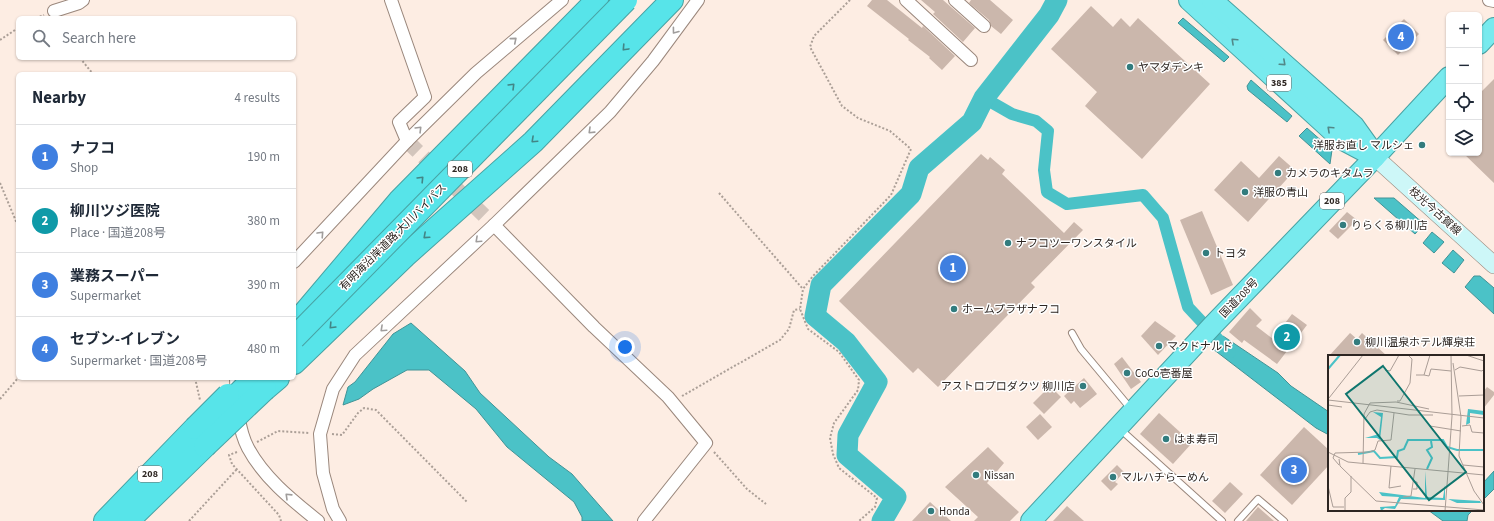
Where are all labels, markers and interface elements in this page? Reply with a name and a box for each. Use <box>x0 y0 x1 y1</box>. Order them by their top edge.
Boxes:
map controls <box>1446 12 1482 156</box>
button: + <box>1446 12 1482 48</box>
search box <box>16 16 296 60</box>
pin: 4 <box>1388 22 1414 52</box>
icon: search <box>30 27 52 49</box>
one-way arrow <box>673 27 680 34</box>
text: Search here <box>62 28 136 49</box>
one-way arrow <box>510 38 517 45</box>
one-way arrow <box>1232 39 1239 46</box>
one-way arrow <box>623 43 630 51</box>
button: − <box>1446 48 1482 84</box>
one-way arrow <box>1279 58 1286 65</box>
place label: ヤマダデンキ <box>1138 60 1204 75</box>
marker: ヤマダデンキ <box>1125 62 1135 72</box>
road number: 385 <box>1267 75 1291 91</box>
one-way arrow <box>507 83 515 91</box>
button: locate <box>1446 84 1482 120</box>
text: Nearby <box>32 86 86 110</box>
text: 4 results <box>235 89 280 107</box>
button: layers <box>1446 120 1482 156</box>
one-way arrow <box>414 126 422 134</box>
one-way arrow <box>588 126 596 134</box>
one-way arrow <box>1327 127 1335 134</box>
one-way arrow <box>531 136 539 143</box>
text: ナフコ <box>70 138 115 159</box>
place label: 洋服お直し マルシェ <box>1313 138 1414 153</box>
marker: 洋服お直し マルシェ <box>1417 140 1427 150</box>
text: 1 <box>42 148 48 166</box>
text: 190 m <box>247 148 280 166</box>
text: Shop <box>70 159 98 177</box>
road number: 208 <box>448 161 472 177</box>
place label: カメラのキタムラ <box>1286 166 1373 181</box>
marker: カメラのキタムラ <box>1273 168 1283 178</box>
one-way arrow <box>416 176 424 184</box>
street label: 有明海沿岸道路;大川バイパス <box>336 180 450 294</box>
street label: 枝光今古賀線 <box>1405 183 1465 239</box>
place label: 洋服の青山 <box>1253 185 1308 200</box>
marker: 洋服の青山 <box>1240 187 1250 197</box>
road number: 208 <box>1320 193 1344 209</box>
text: 柳川ツジ医院 <box>70 201 160 222</box>
text: 2 <box>42 212 48 230</box>
text: 380 m <box>247 212 280 230</box>
place label: りらくる柳川店 <box>1351 218 1428 233</box>
marker: りらくる柳川店 <box>1338 220 1348 230</box>
text: Place · 国道208号 <box>70 224 166 242</box>
one-way arrow <box>316 231 324 239</box>
one-way arrow <box>424 231 431 238</box>
one-way arrow <box>475 236 483 243</box>
place label: ナフコツーワンスタイル <box>1016 236 1137 251</box>
marker: ナフコツーワンスタイル <box>1003 238 1013 248</box>
place label: トヨタ <box>1214 246 1247 261</box>
marker: トヨタ <box>1201 248 1211 258</box>
pin: 1 <box>940 253 966 283</box>
text: 業務スーパー <box>70 266 160 287</box>
street label: 国道208号 <box>1216 275 1262 321</box>
text: 3 <box>42 276 48 294</box>
text: 390 m <box>247 276 280 294</box>
text: Supermarket <box>70 287 141 305</box>
place label: ホームプラザナフコ <box>962 302 1060 317</box>
marker: ホームプラザナフコ <box>949 304 959 314</box>
one-way arrow <box>329 321 337 329</box>
pin: 2 <box>1274 322 1300 352</box>
one-way arrow <box>380 324 387 331</box>
text: セブン-イレブン <box>70 329 180 350</box>
place label: 柳川温泉ホテル輝泉荘 <box>1365 335 1475 350</box>
your location <box>615 337 635 357</box>
marker: 柳川温泉ホテル輝泉荘 <box>1352 337 1362 347</box>
place label: マクドナルド <box>1167 339 1233 354</box>
text: 4 <box>42 340 48 358</box>
text: 480 m <box>247 340 280 358</box>
marker: マクドナルド <box>1154 341 1164 351</box>
text: Supermarket · 国道208号 <box>70 352 208 370</box>
inset map <box>1328 355 1484 511</box>
place label: CoCo壱番屋 <box>1135 366 1193 381</box>
marker: CoCo壱番屋 <box>1122 368 1132 378</box>
place label: アストロプロダクツ 柳川店 <box>941 379 1075 394</box>
marker: アストロプロダクツ 柳川店 <box>1078 381 1088 391</box>
place label: はま寿司 <box>1174 432 1218 447</box>
marker: はま寿司 <box>1161 434 1171 444</box>
pin: 3 <box>1281 455 1307 485</box>
road number: 208 <box>138 466 162 482</box>
place label: Nissan <box>984 468 1015 483</box>
marker: Nissan <box>971 470 981 480</box>
place label: マルハチらーめん <box>1121 470 1209 485</box>
marker: マルハチらーめん <box>1108 472 1118 482</box>
one-way arrow <box>285 494 293 501</box>
place label: Honda <box>939 504 970 519</box>
marker: Honda <box>926 506 936 516</box>

